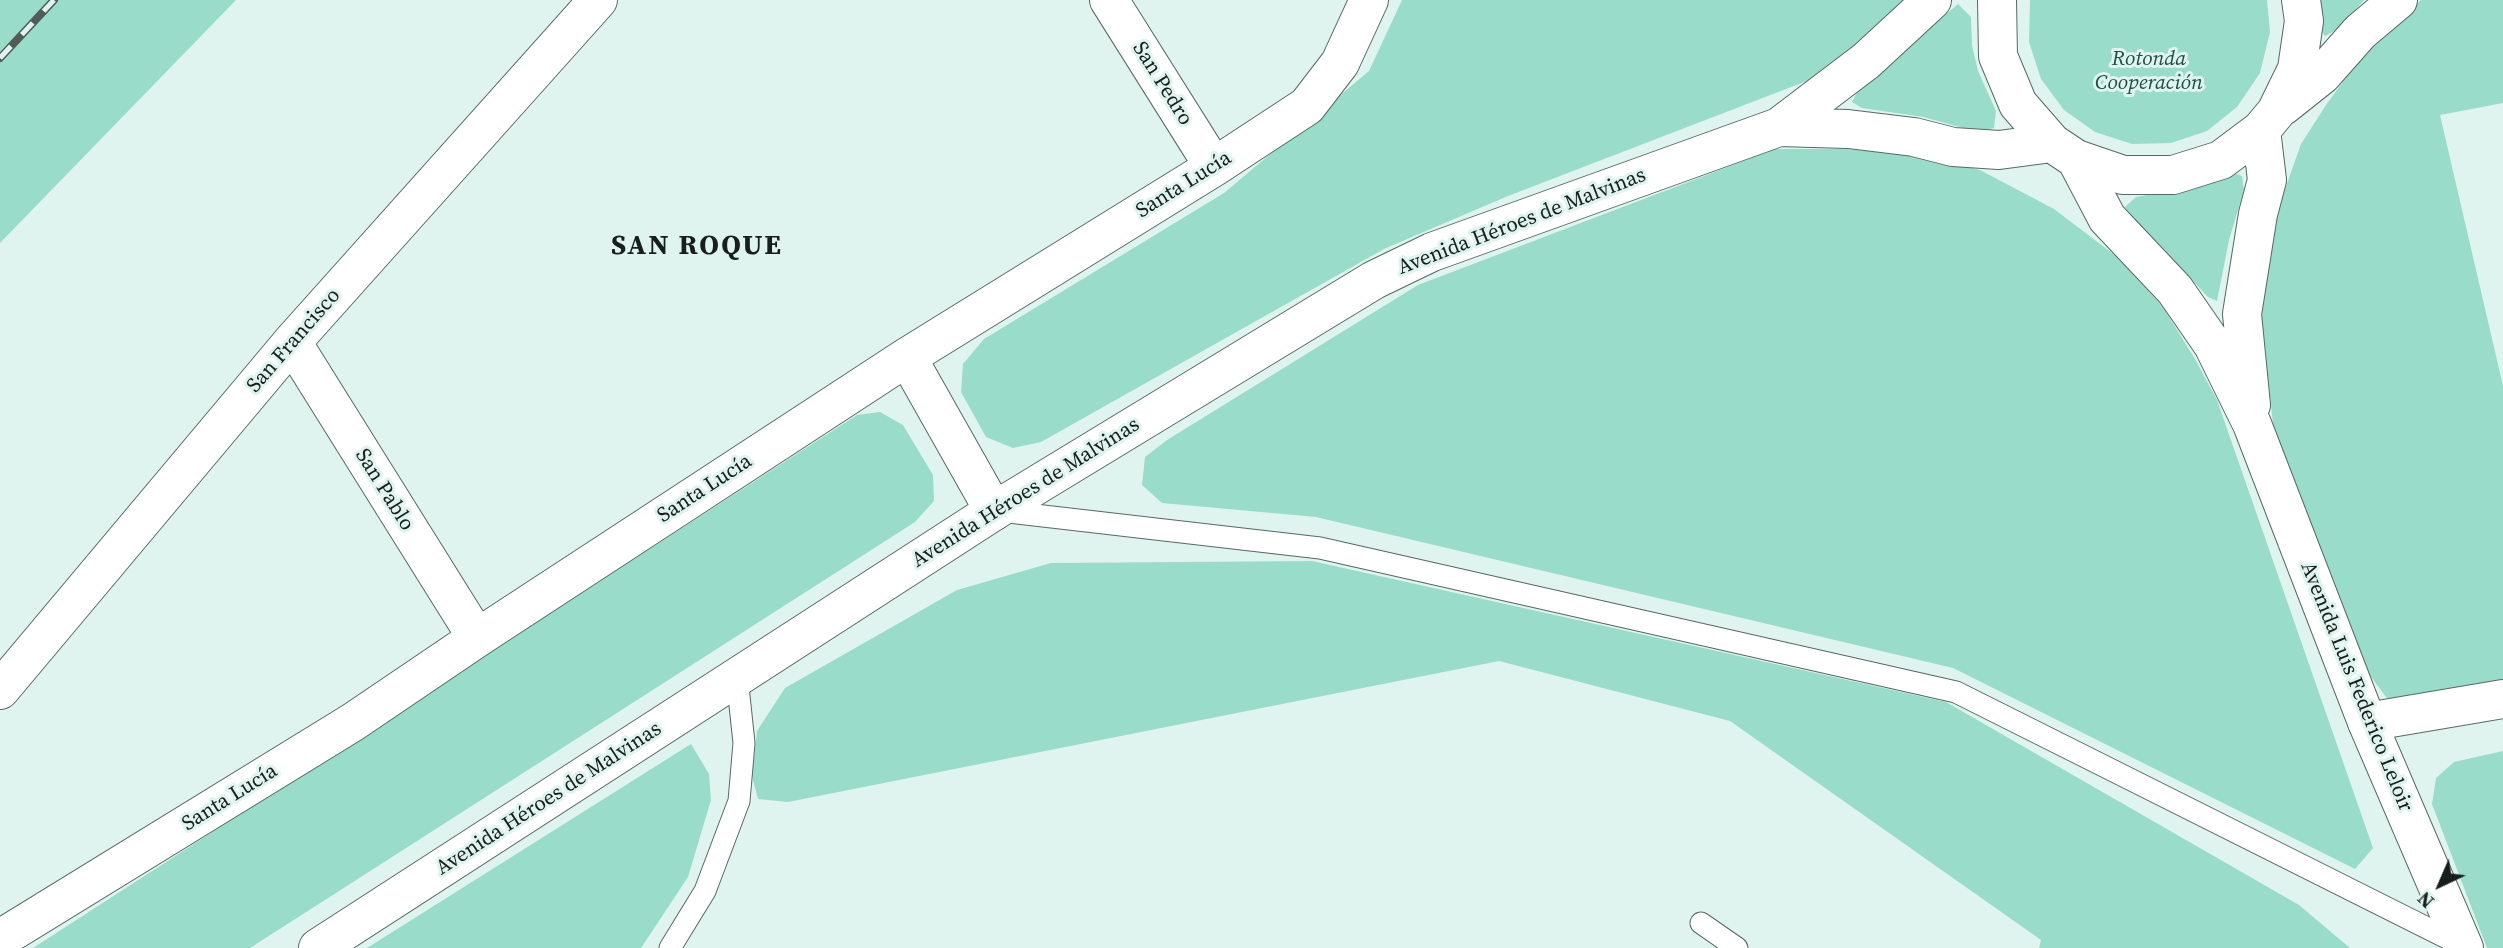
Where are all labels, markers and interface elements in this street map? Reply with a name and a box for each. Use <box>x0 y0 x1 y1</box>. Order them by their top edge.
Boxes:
street label: San Pedro <box>1126 38 1198 130</box>
park label: Rotonda Cooperación <box>2095 47 2203 97</box>
street label: Santa Lucía <box>1132 146 1236 224</box>
street label: Avenida Héroes de Malvinas <box>1394 163 1650 281</box>
district label: SAN ROQUE <box>612 230 782 264</box>
street label: San Francisco <box>242 284 346 398</box>
street label: Avenida Héroes de Malvinas <box>907 412 1145 574</box>
street label: San Pablo <box>349 444 419 536</box>
street label: Santa Lucía <box>653 449 757 529</box>
street label: Avenida Luis Federico Leloir <box>2294 559 2418 815</box>
street label: Avenida Héroes de Malvinas <box>432 717 666 881</box>
street label: Santa Lucía <box>178 759 282 837</box>
north arrow <box>2405 850 2475 920</box>
text: N <box>2411 886 2439 914</box>

